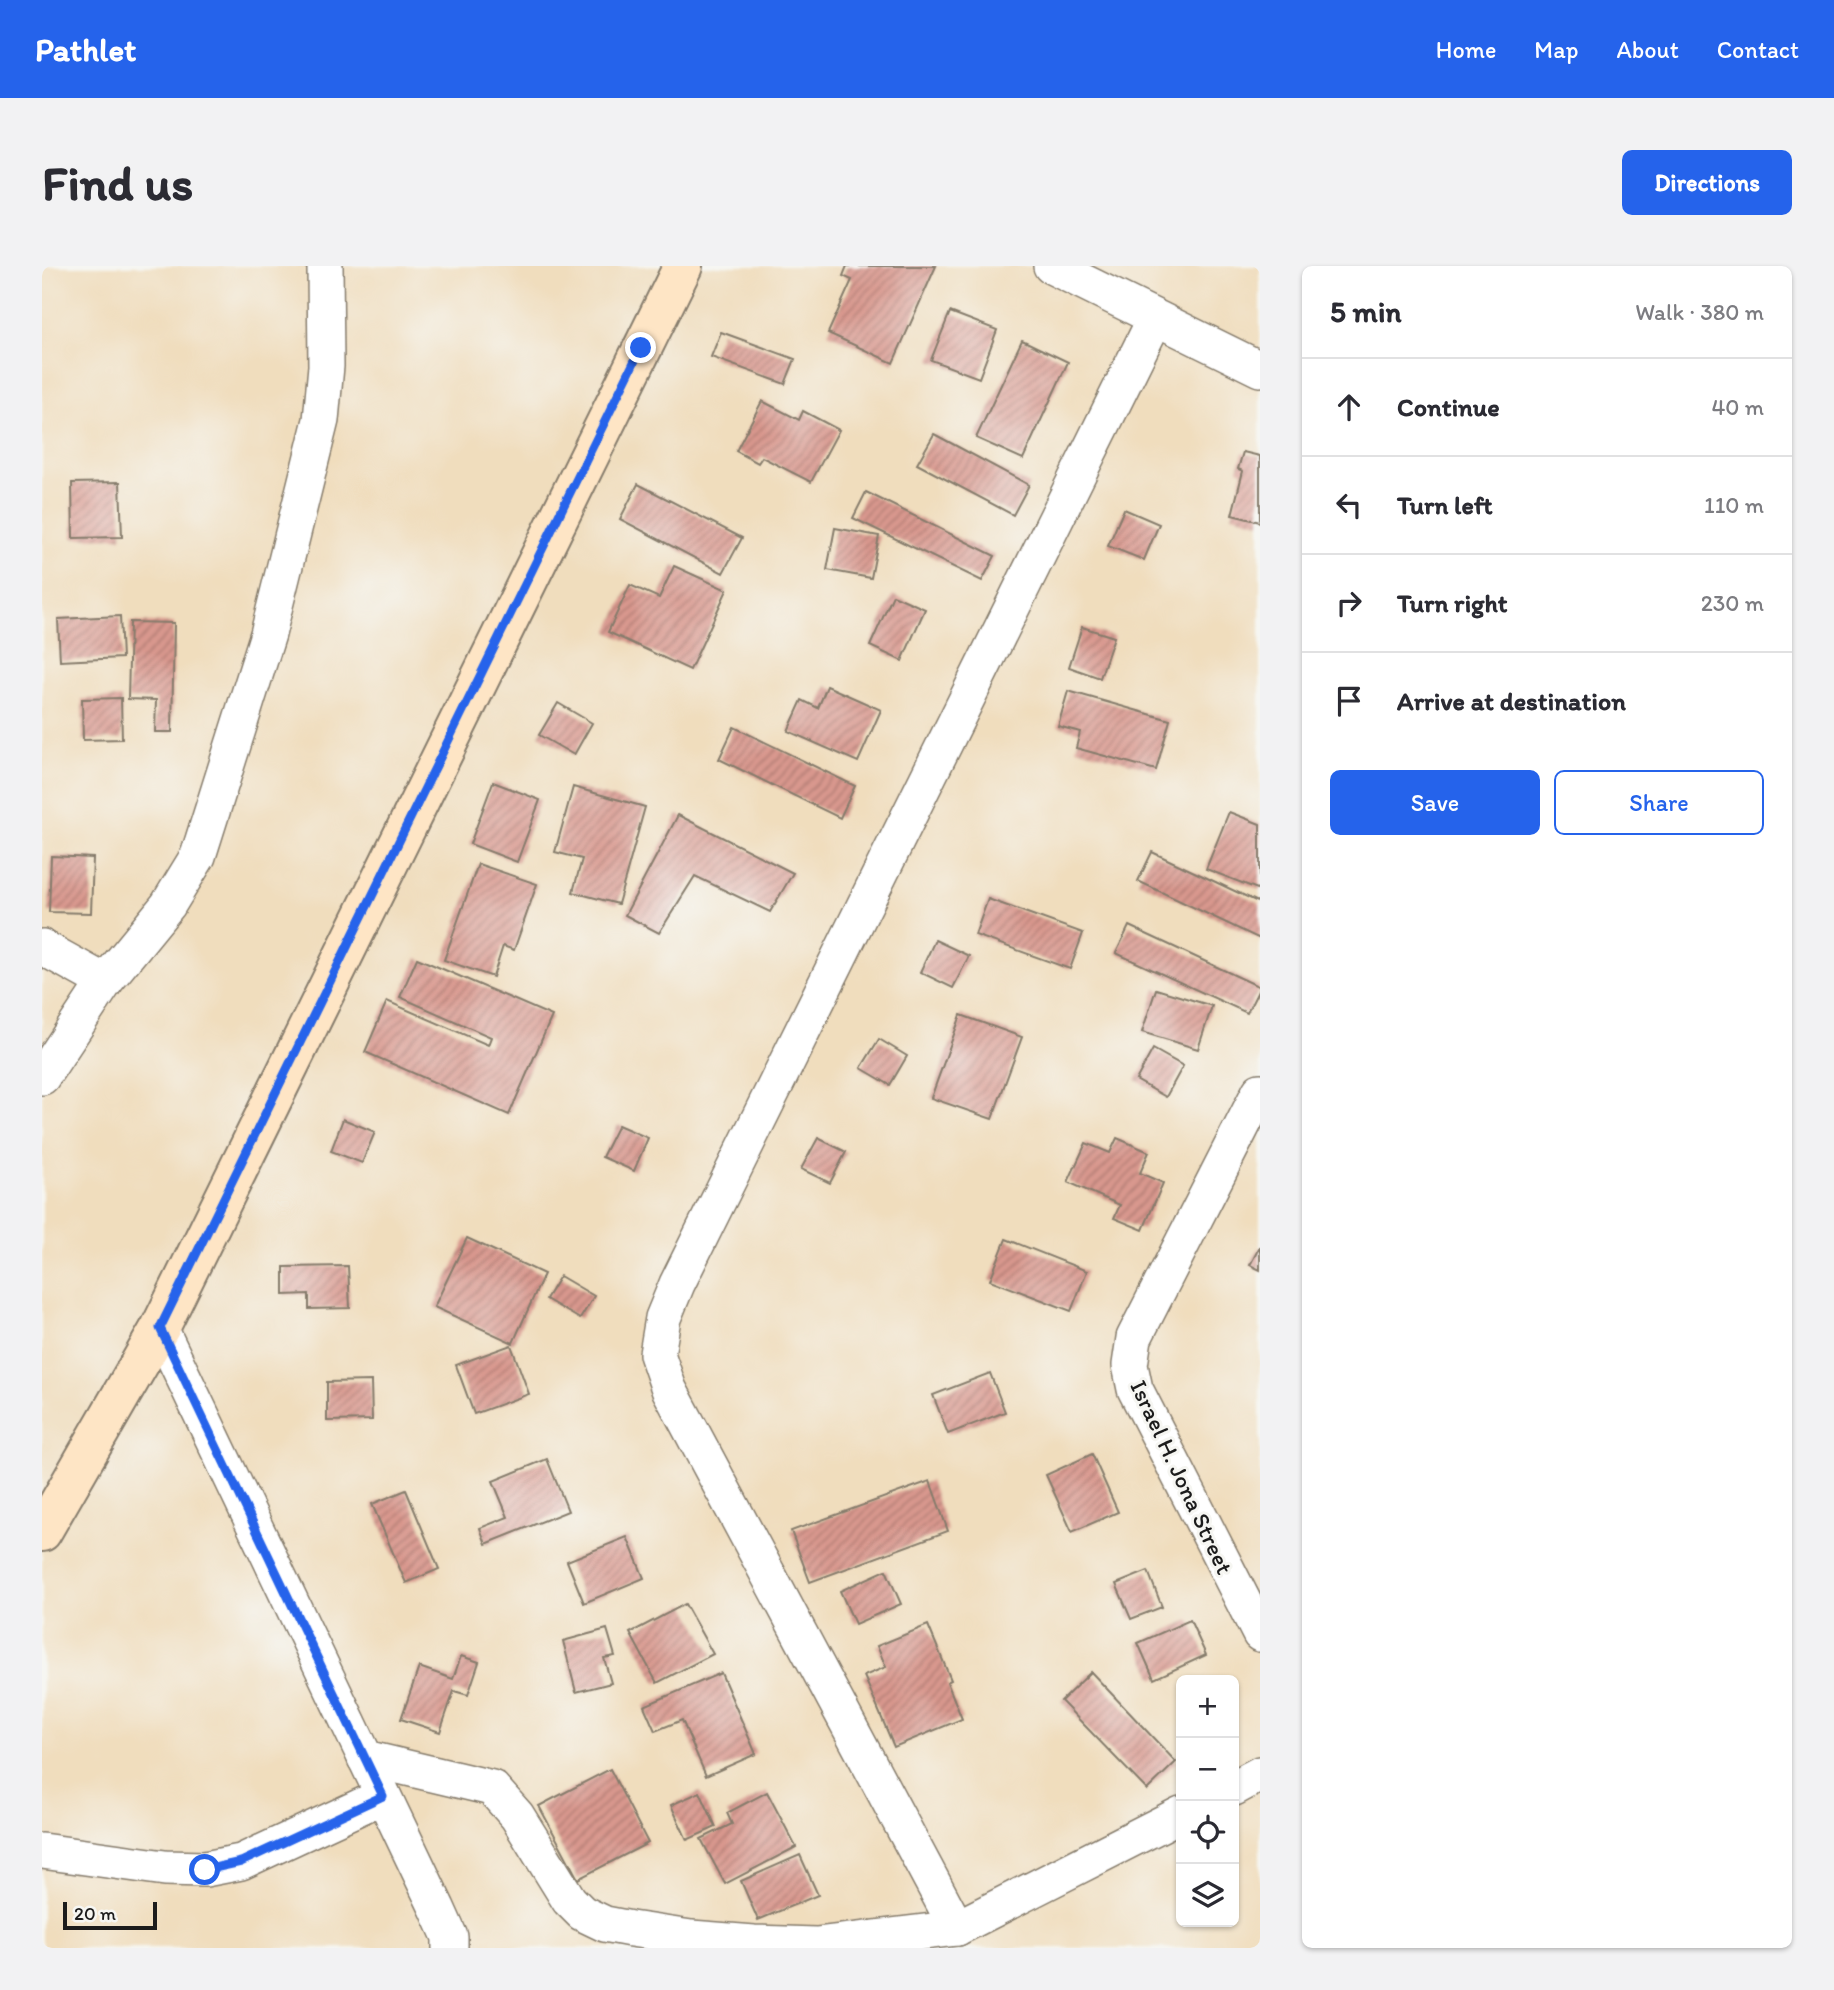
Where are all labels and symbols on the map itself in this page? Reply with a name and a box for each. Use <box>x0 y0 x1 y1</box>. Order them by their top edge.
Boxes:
route end <box>625 332 656 363</box>
street label: Israel H. Jona Street <box>1124 1375 1240 1579</box>
route start <box>189 1854 220 1885</box>
scale bar <box>63 1899 158 1931</box>

